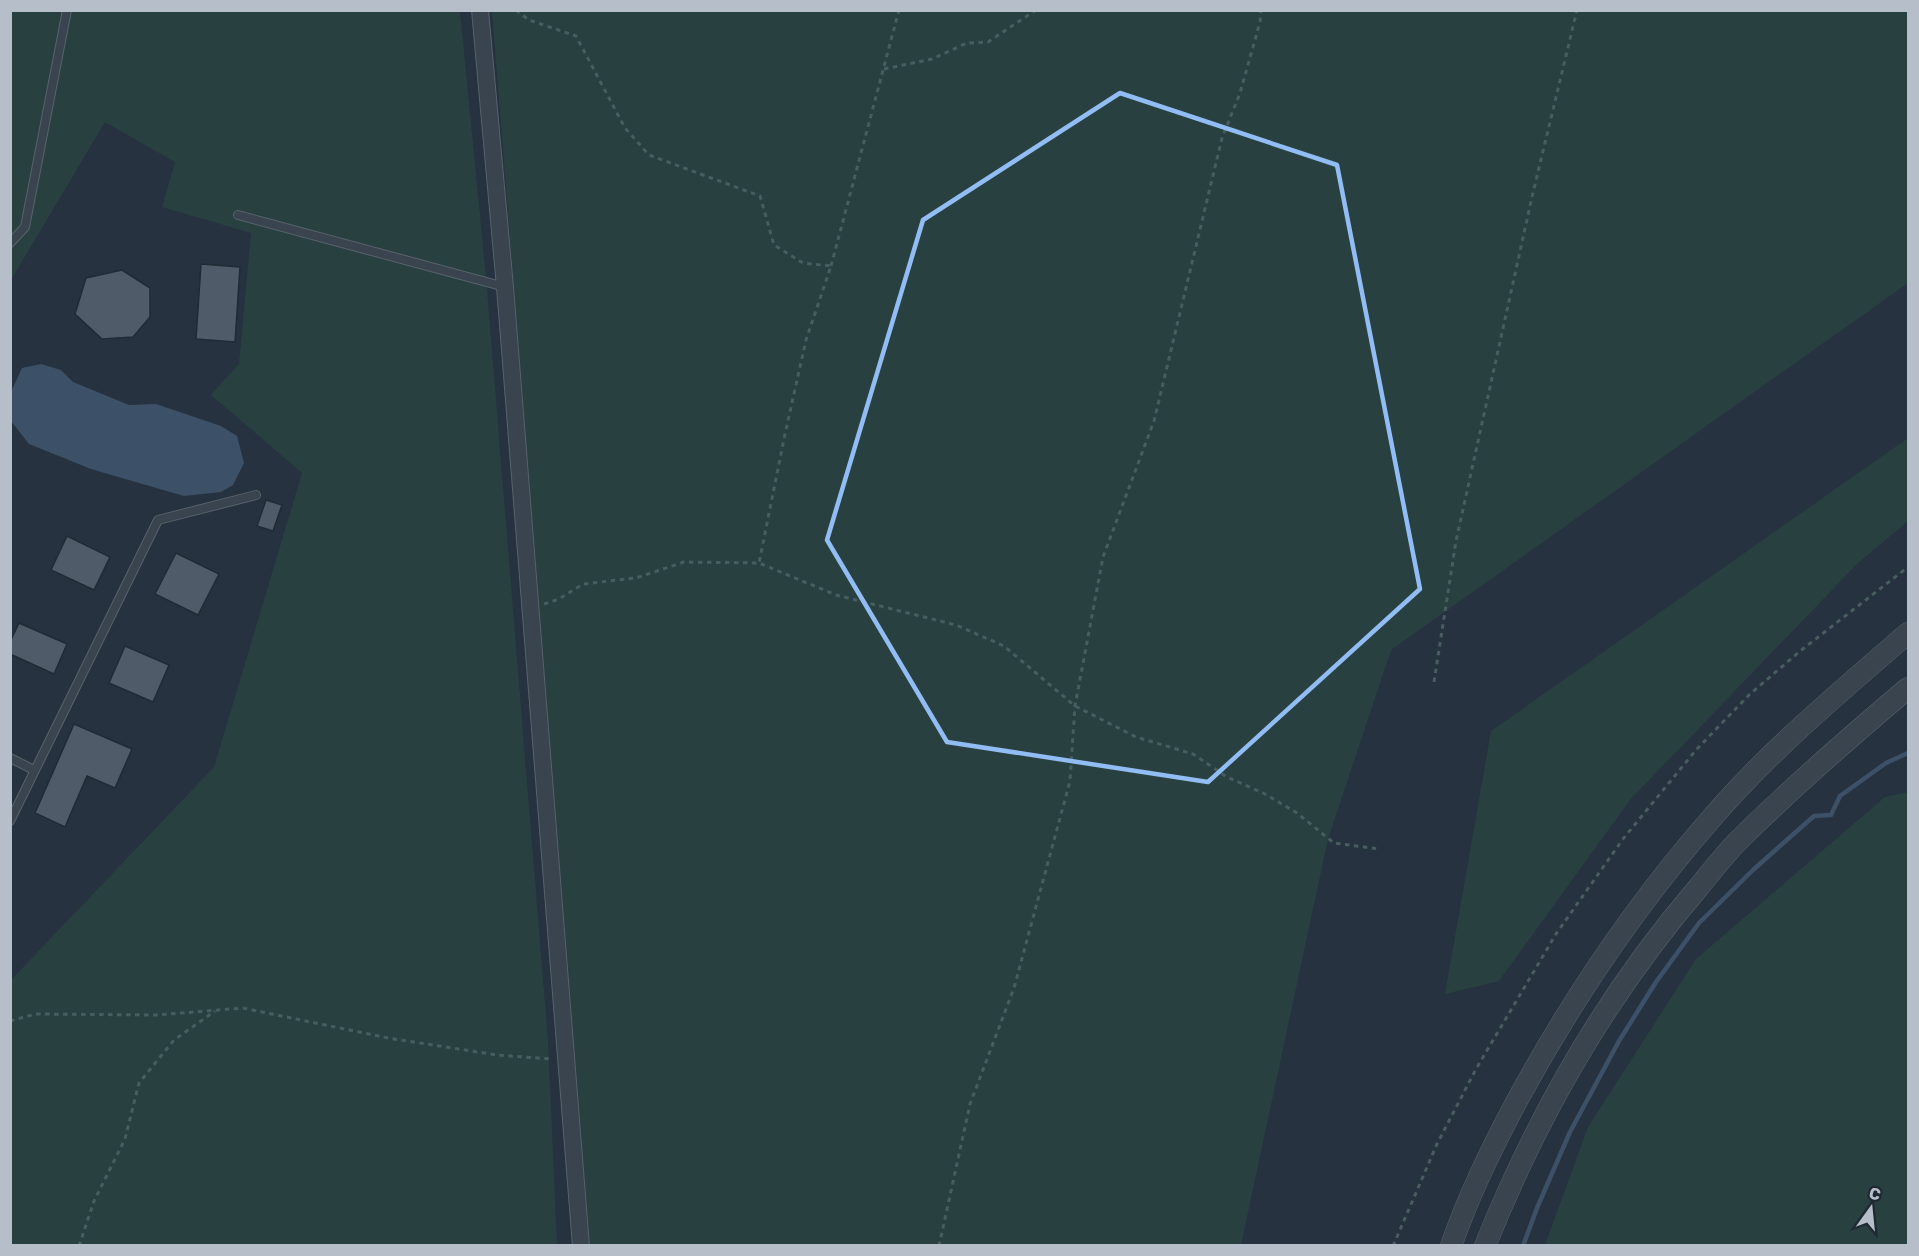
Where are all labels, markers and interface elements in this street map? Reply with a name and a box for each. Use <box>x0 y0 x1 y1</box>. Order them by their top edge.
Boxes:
north arrow <box>1841 1178 1901 1238</box>
text: С <box>1867 1183 1883 1205</box>

